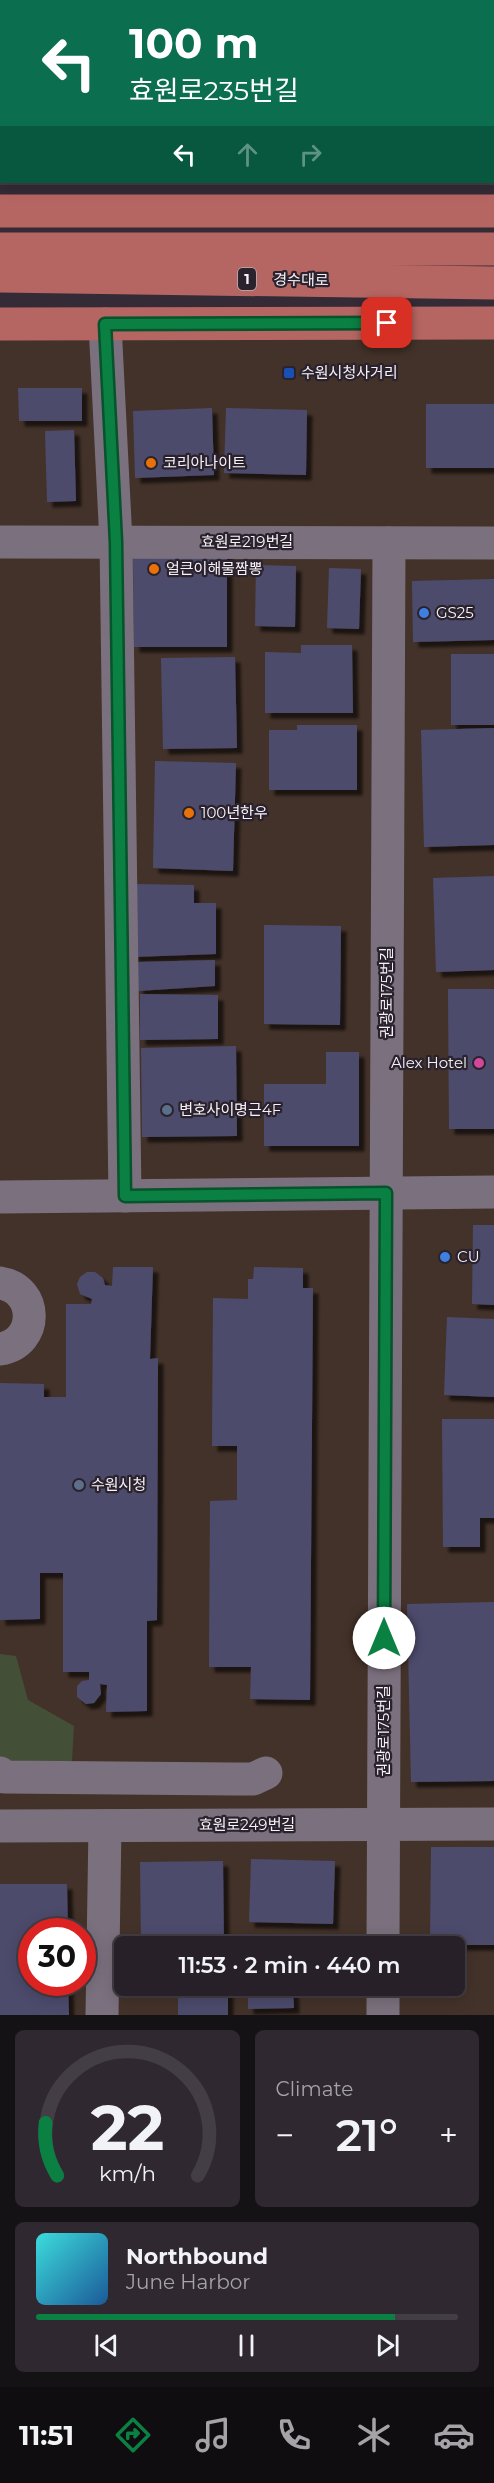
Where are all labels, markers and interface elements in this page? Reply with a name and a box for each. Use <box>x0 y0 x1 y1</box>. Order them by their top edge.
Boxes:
text: 100 m <box>129 17 258 69</box>
icon: left <box>30 24 108 102</box>
text: 효원로235번길 <box>129 74 299 107</box>
icon: left <box>168 138 201 171</box>
icon: ahead <box>231 138 264 171</box>
icon: right <box>294 138 327 171</box>
road number: 1 <box>238 268 256 290</box>
street label: 경수대로 <box>273 270 329 289</box>
pin <box>361 297 412 348</box>
icon: arrive <box>370 306 403 339</box>
place label: 수원시청사거리 <box>301 363 398 382</box>
marker: 수원시청사거리 <box>282 366 296 380</box>
place label: 코리아나이트 <box>163 453 246 472</box>
marker: 코리아나이트 <box>144 456 158 470</box>
street label: 효원로219번길 <box>201 532 293 551</box>
place label: 얼큰이해물짬뽕 <box>166 559 263 578</box>
marker: 얼큰이해물짬뽕 <box>147 562 161 576</box>
place label: GS25 <box>436 603 474 622</box>
marker: GS25 <box>417 606 431 620</box>
place label: 100년한우 <box>201 803 268 822</box>
marker: 100년한우 <box>182 806 196 820</box>
street label: 권광로175번길 <box>377 947 396 1039</box>
place label: Alex Hotel <box>391 1053 467 1072</box>
marker: Alex Hotel <box>472 1056 486 1070</box>
place label: 변호사이명근4F <box>179 1100 281 1119</box>
marker: 변호사이명근4F <box>160 1103 174 1117</box>
place label: CU <box>457 1247 480 1266</box>
marker: CU <box>438 1250 452 1264</box>
place label: 수원시청 <box>91 1475 146 1494</box>
marker: 수원시청 <box>72 1478 86 1492</box>
position arrow <box>352 1606 416 1670</box>
street label: 권광로175번길 <box>374 1685 393 1777</box>
street label: 효원로249번길 <box>199 1815 295 1834</box>
speed limit sign: 30 <box>18 1918 96 1996</box>
text: 11:53 · 2 min · 440 m <box>179 1952 400 1979</box>
text: Climate <box>276 2077 353 2101</box>
text: 22 <box>90 2090 164 2166</box>
text: 21° <box>336 2107 398 2162</box>
text: − <box>276 2115 294 2155</box>
text: + <box>439 2115 458 2155</box>
text: km/h <box>99 2160 156 2186</box>
text: Northbound <box>126 2243 268 2270</box>
text: June Harbor <box>126 2270 250 2294</box>
icon: previous <box>90 2329 123 2362</box>
icon: pause <box>230 2329 263 2362</box>
icon: next <box>371 2329 404 2362</box>
icon: directions <box>112 2414 154 2456</box>
icon: music <box>192 2414 234 2456</box>
icon: phone <box>273 2414 315 2456</box>
icon: climate <box>353 2414 395 2456</box>
icon: car <box>433 2414 475 2456</box>
text: 11:51 <box>19 2419 74 2452</box>

